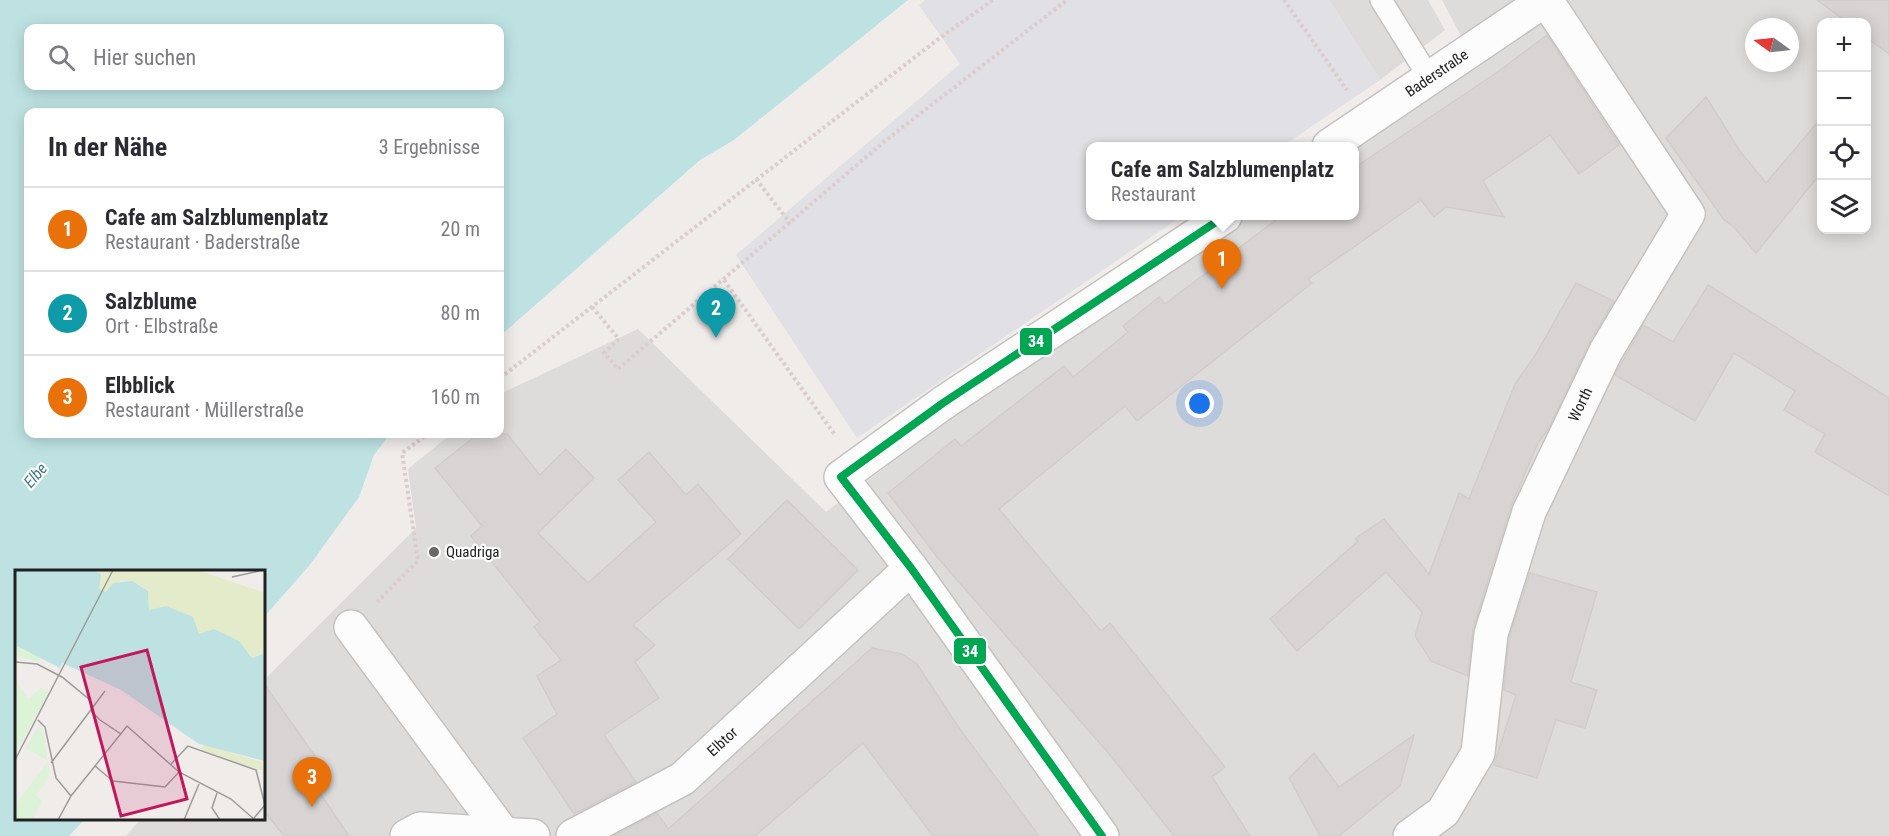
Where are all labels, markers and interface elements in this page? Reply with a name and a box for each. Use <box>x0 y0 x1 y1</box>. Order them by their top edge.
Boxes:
north arrow <box>1745 18 1799 72</box>
map controls <box>1817 18 1871 234</box>
button: + <box>1817 18 1871 72</box>
search box <box>24 24 504 90</box>
icon: search <box>45 41 78 74</box>
text: Hier suchen <box>93 45 196 70</box>
street label: Baderstraße <box>1402 46 1472 101</box>
button: − <box>1817 72 1871 126</box>
button: locate <box>1817 126 1871 180</box>
text: In der Nähe <box>48 132 167 162</box>
text: 3 Ergebnisse <box>379 135 480 159</box>
popup <box>1086 142 1359 220</box>
text: Cafe am Salzblumenplatz <box>1111 157 1334 182</box>
button: layers <box>1817 180 1871 234</box>
text: Restaurant <box>1111 182 1196 206</box>
text: Cafe am Salzblumenplatz <box>105 205 328 230</box>
text: 1 <box>62 217 73 241</box>
text: 20 m <box>441 217 480 241</box>
text: Restaurant · Baderstraße <box>105 230 300 254</box>
pin: 1 <box>1202 240 1242 289</box>
pin: 2 <box>696 288 736 338</box>
text: Salzblume <box>105 289 197 314</box>
text: 2 <box>62 301 73 325</box>
text: 80 m <box>441 301 480 325</box>
text: Ort · Elbstraße <box>105 314 218 338</box>
line badge: 34 <box>1019 327 1053 356</box>
text: 34 <box>1028 332 1044 351</box>
text: Elbblick <box>105 373 175 398</box>
text: 3 <box>62 385 73 409</box>
text: 160 m <box>431 385 480 409</box>
street label: Worth <box>1565 385 1596 424</box>
your location <box>1185 389 1214 418</box>
text: Restaurant · Müllerstraße <box>105 398 304 422</box>
water label: Elbe <box>20 459 51 491</box>
place label: Quadriga <box>446 543 500 561</box>
marker: Quadriga <box>427 545 441 559</box>
inset map <box>15 570 266 821</box>
line badge: 34 <box>953 637 987 665</box>
text: 34 <box>962 642 978 661</box>
street label: Elbtor <box>704 723 742 760</box>
pin: 3 <box>292 758 332 807</box>

